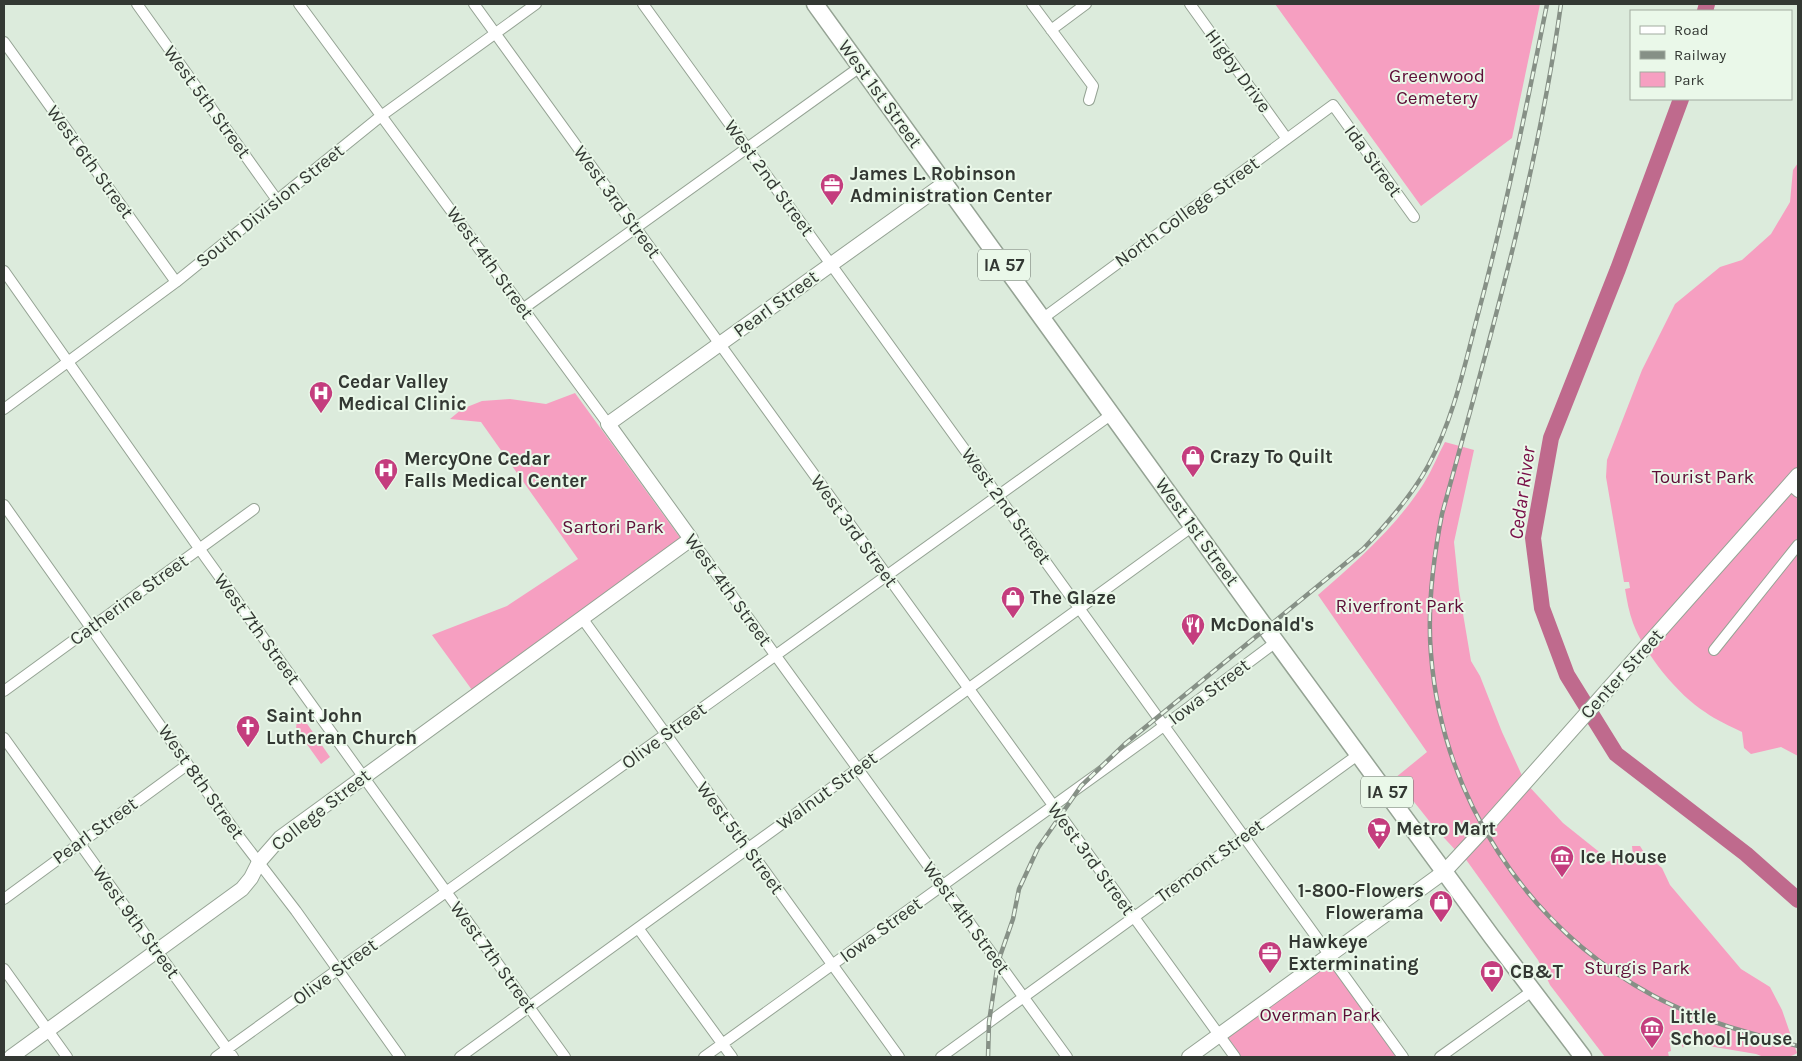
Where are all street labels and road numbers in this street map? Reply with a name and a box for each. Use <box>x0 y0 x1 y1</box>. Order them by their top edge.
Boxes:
street label: Higby Drive <box>1200 25 1276 117</box>
street label: West 1st Street <box>834 36 926 152</box>
street label: West 5th Street <box>159 41 255 163</box>
street label: West 6th Street <box>42 101 138 223</box>
street label: West 2nd Street <box>719 116 819 240</box>
street label: Ida Street <box>1339 121 1407 201</box>
street label: South Division Street <box>192 140 348 272</box>
street label: West 3rd Street <box>569 141 665 263</box>
street label: North College Street <box>1111 152 1263 272</box>
street label: West 4th Street <box>442 202 538 324</box>
road number: IA 57 <box>978 250 1030 280</box>
street label: Pearl Street <box>729 266 823 342</box>
street label: West 2nd Street <box>956 444 1056 568</box>
street label: West 3rd Street <box>806 470 902 592</box>
street label: West 1st Street <box>1151 474 1243 590</box>
street label: West 4th Street <box>680 529 776 651</box>
street label: Catherine Street <box>66 550 192 650</box>
street label: West 7th Street <box>209 569 305 689</box>
street label: Center Street <box>1576 625 1668 723</box>
street label: Iowa Street <box>1164 654 1254 730</box>
street label: Olive Street <box>617 698 711 774</box>
street label: West 8th Street <box>153 721 249 843</box>
street label: Walnut Street <box>772 747 882 835</box>
street label: College Street <box>267 765 375 855</box>
road number: IA 57 <box>1361 776 1413 808</box>
street label: West 5th Street <box>692 777 788 899</box>
street label: Pearl Street <box>48 793 142 869</box>
street label: West 3rd Street <box>1043 798 1139 920</box>
street label: Tremont Street <box>1152 814 1268 908</box>
street label: West 4th Street <box>918 857 1014 979</box>
street label: West 9th Street <box>88 861 184 983</box>
street label: Iowa Street <box>835 893 927 967</box>
street label: West 7th Street <box>445 897 541 1017</box>
street label: Olive Street <box>288 934 382 1010</box>

